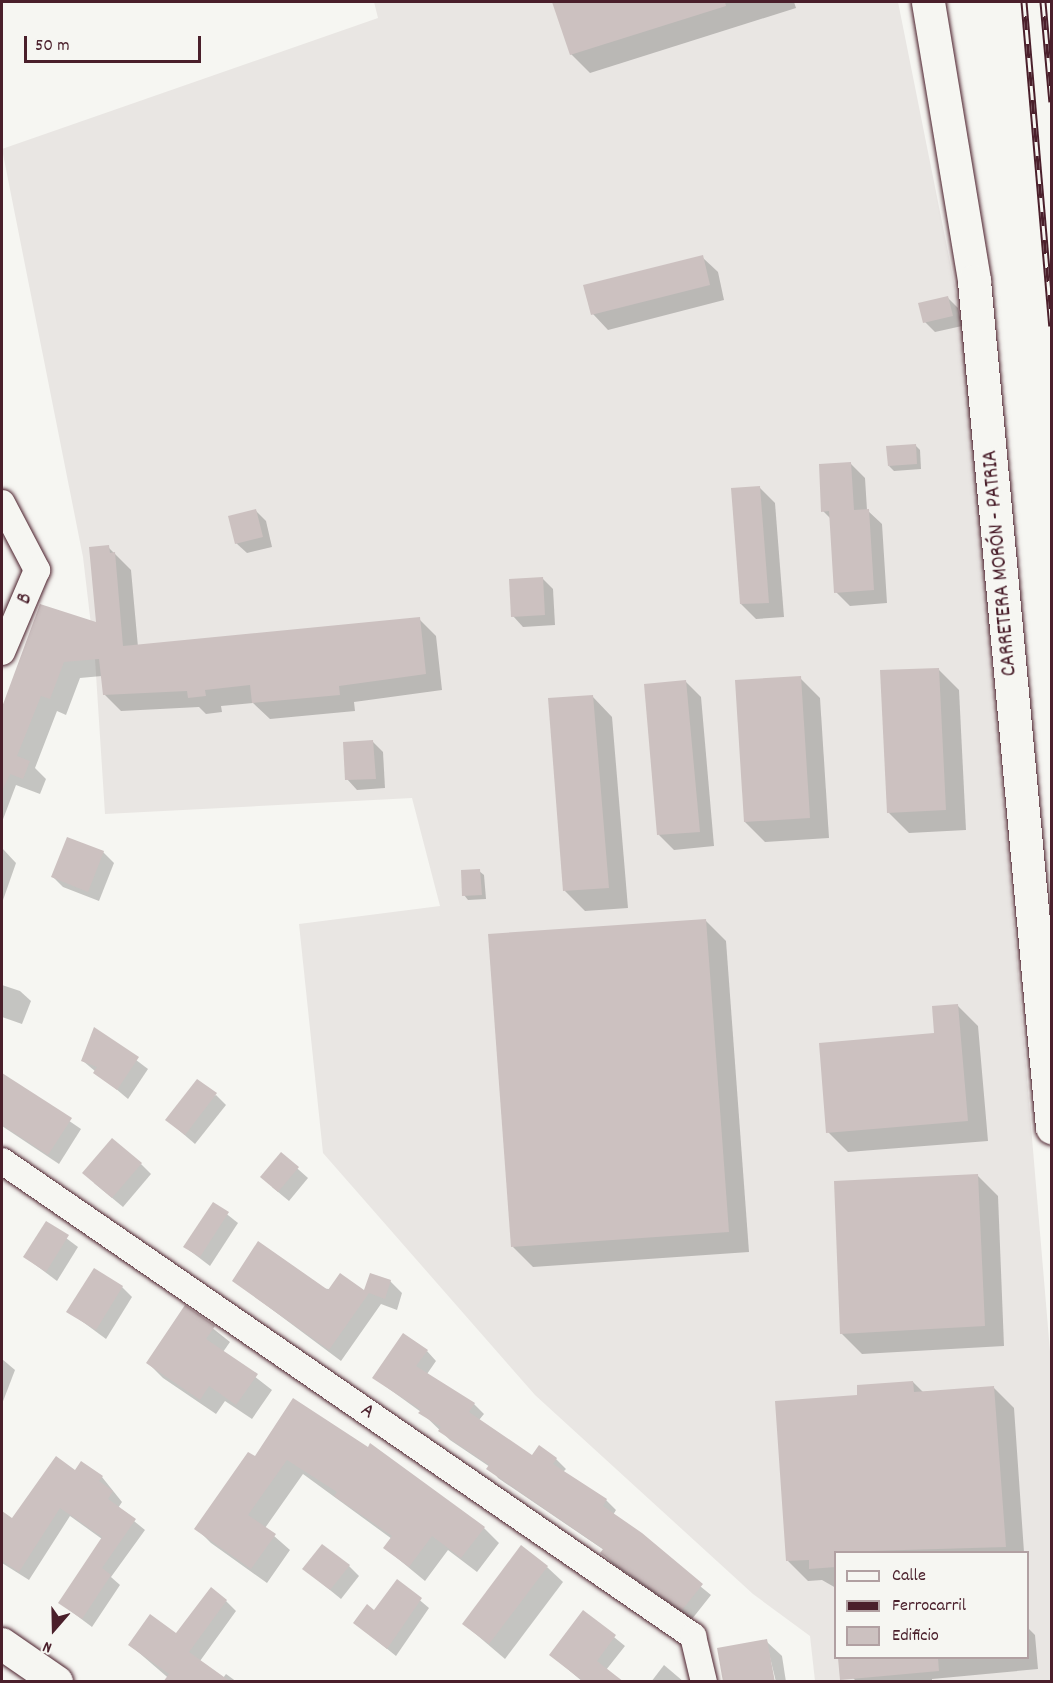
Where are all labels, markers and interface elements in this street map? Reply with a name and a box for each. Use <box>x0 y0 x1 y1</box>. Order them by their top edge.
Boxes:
scale bar <box>27 24 204 62</box>
text: 50 m <box>35 34 70 59</box>
street label: CARRETERA MORÓN - PATRIA <box>979 449 1023 677</box>
street label: B <box>12 589 40 609</box>
street label: A <box>355 1398 379 1426</box>
legend <box>834 1551 1029 1659</box>
text: Calle <box>892 1564 926 1589</box>
text: Ferrocarril <box>892 1594 966 1619</box>
north arrow <box>24 1599 84 1659</box>
text: Edificio <box>892 1624 939 1649</box>
text: N <box>40 1634 55 1659</box>

